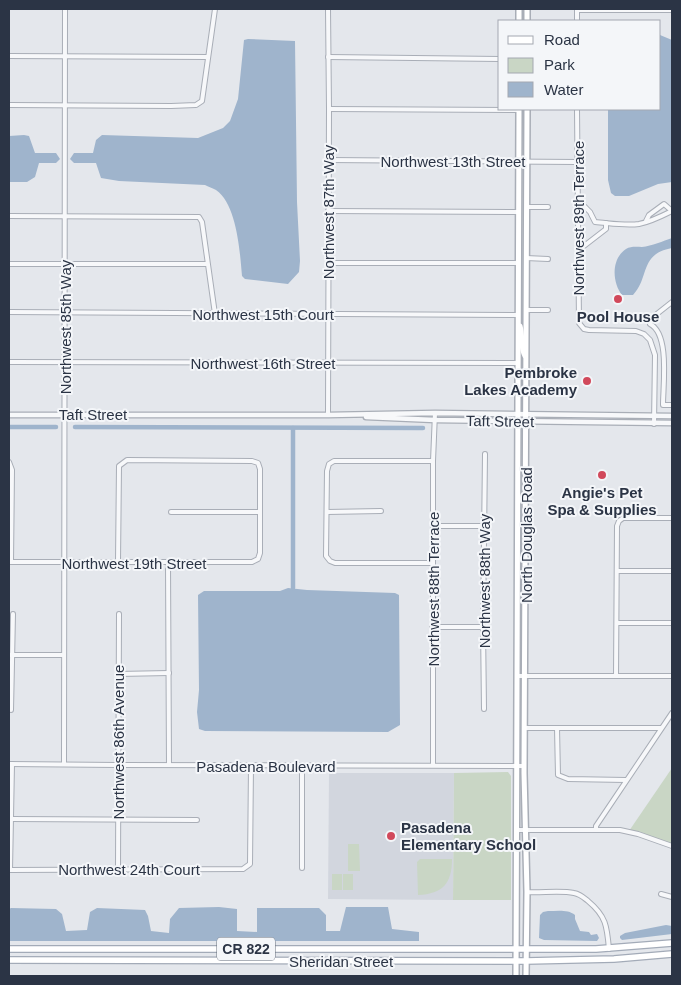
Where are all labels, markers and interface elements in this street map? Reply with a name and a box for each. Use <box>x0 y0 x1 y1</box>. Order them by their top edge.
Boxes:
legend <box>498 20 661 110</box>
text: Road <box>544 31 580 48</box>
text: Park <box>544 56 575 73</box>
text: Water <box>544 81 583 98</box>
street label: Northwest 89th Terrace <box>570 141 587 295</box>
street label: Northwest 87th Way <box>320 144 337 279</box>
street label: Northwest 13th Street <box>380 153 526 170</box>
street label: Northwest 85th Way <box>57 259 74 394</box>
marker: Pool House <box>612 293 624 305</box>
street label: Northwest 15th Court <box>192 306 335 323</box>
place label: Pool House <box>577 308 659 325</box>
street label: Northwest 16th Street <box>190 355 336 372</box>
place label: Pembroke Lakes Academy <box>464 364 578 398</box>
marker: Pembroke Lakes Academy <box>581 375 593 387</box>
street label: Taft Street <box>59 406 128 423</box>
street label: Taft Street <box>466 412 535 430</box>
street label: North Douglas Road <box>518 467 535 603</box>
marker: Angie's Pet Spa & Supplies <box>596 469 608 481</box>
place label: Angie's Pet Spa & Supplies <box>547 484 657 518</box>
street label: Northwest 88th Terrace <box>425 512 442 666</box>
street label: Northwest 88th Way <box>476 513 493 648</box>
street label: Northwest 19th Street <box>61 555 207 572</box>
street label: Northwest 86th Avenue <box>110 665 127 819</box>
street label: Pasadena Boulevard <box>196 758 336 775</box>
place label: Pasadena Elementary School <box>401 819 536 853</box>
marker: Pasadena Elementary School <box>385 830 397 842</box>
street label: Northwest 24th Court <box>58 861 201 878</box>
road number: CR 822 <box>217 938 275 961</box>
street label: Sheridan Street <box>289 953 394 970</box>

